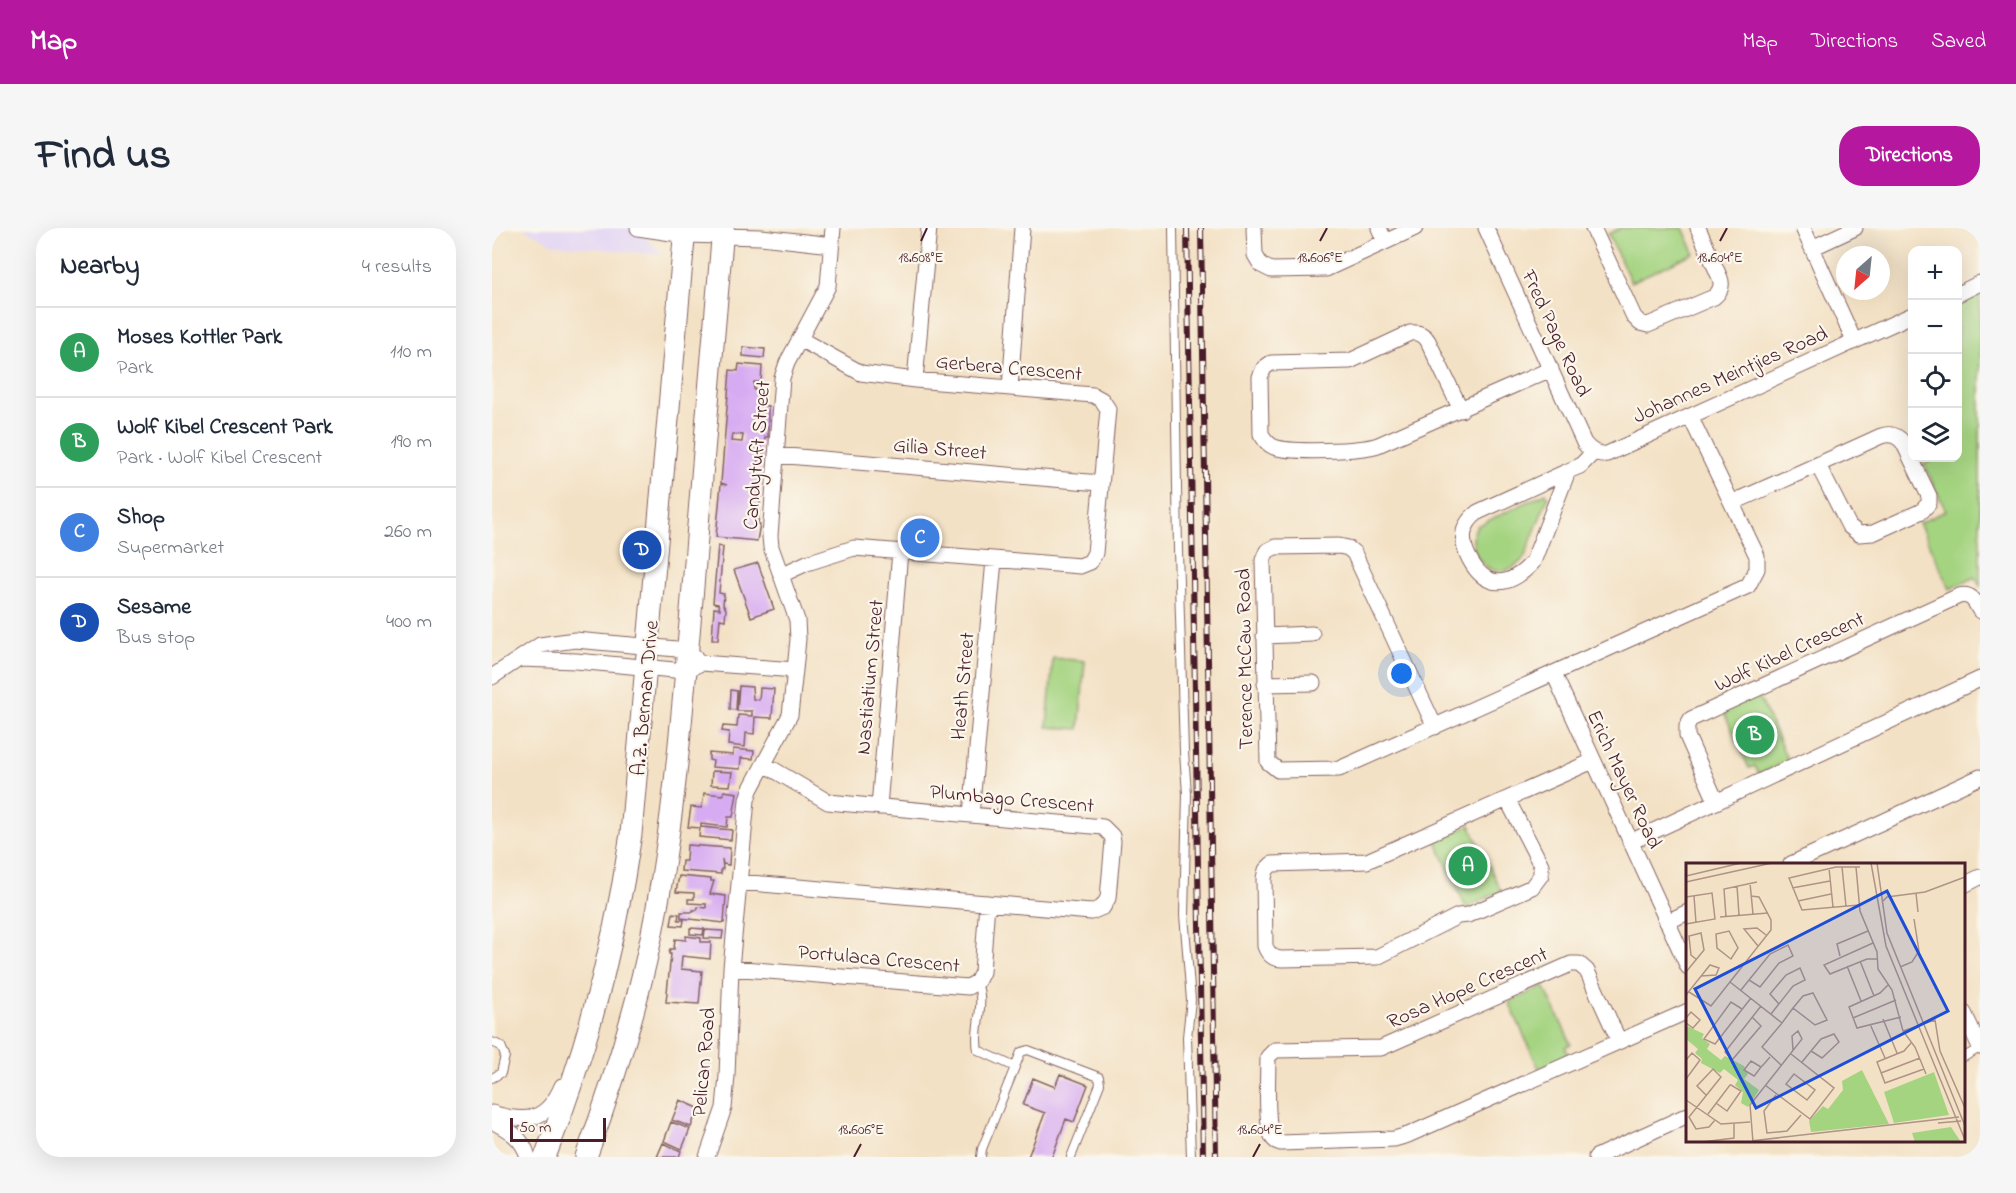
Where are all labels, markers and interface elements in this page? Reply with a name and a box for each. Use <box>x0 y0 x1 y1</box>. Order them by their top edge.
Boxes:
text: Map <box>30 22 77 63</box>
text: Map <box>1742 27 1778 57</box>
text: Directions <box>1811 27 1898 57</box>
text: Saved <box>1931 27 1986 57</box>
text: Find us <box>36 126 171 187</box>
button: Directions <box>1839 126 1980 186</box>
north arrow <box>1836 246 1890 300</box>
map controls <box>1908 246 1962 462</box>
button: + <box>1908 246 1962 300</box>
text: 18.608°E <box>898 247 944 269</box>
text: 18.606°E <box>1297 247 1343 269</box>
text: 18.604°E <box>1697 247 1743 269</box>
text: Nearby <box>60 248 139 286</box>
text: 4 results <box>362 253 432 282</box>
street label: Fred Page Road <box>1510 265 1598 403</box>
button: − <box>1908 300 1962 354</box>
street label: Johannes Meintjies Road <box>1629 319 1833 432</box>
text: Moses Kottler Park <box>117 322 282 354</box>
text: A <box>73 338 86 367</box>
text: 110 m <box>390 338 432 367</box>
street label: Gerbera Crescent <box>934 348 1083 390</box>
text: Park <box>117 354 153 383</box>
button: locate <box>1908 354 1962 408</box>
street label: Candytuft Street <box>737 379 781 531</box>
button: layers <box>1908 408 1962 462</box>
text: Wolf Kibel Crescent Park <box>117 412 333 444</box>
text: B <box>73 428 86 457</box>
text: 190 m <box>390 428 432 457</box>
street label: Gilia Street <box>892 431 988 469</box>
text: Park · Wolf Kibel Crescent <box>117 444 322 473</box>
text: Shop <box>117 502 165 534</box>
pin: C <box>900 516 940 560</box>
text: C <box>74 518 85 547</box>
text: 260 m <box>384 518 432 547</box>
pin: D <box>622 528 662 572</box>
text: Supermarket <box>117 534 224 563</box>
street label: Terence McCaw Road <box>1229 568 1263 750</box>
text: Sesame <box>117 592 191 624</box>
street label: Nastiatium Street <box>849 598 893 756</box>
street label: Wolf Kibel Crescent <box>1710 605 1870 701</box>
text: D <box>72 608 87 637</box>
text: 400 m <box>386 608 432 637</box>
street label: A.Z. Berman Drive <box>624 619 668 777</box>
text: Bus stop <box>117 624 195 653</box>
street label: Heath Street <box>944 631 984 741</box>
your location <box>1387 659 1416 688</box>
street label: Erich Mayer Road <box>1576 705 1669 855</box>
pin: B <box>1736 712 1774 758</box>
street label: Plumbago Crescent <box>928 778 1095 824</box>
pin: A <box>1448 844 1488 888</box>
inset map <box>1686 863 1965 1142</box>
street label: Portulaca Crescent <box>797 938 961 982</box>
street label: Rosa Hope Crescent <box>1383 940 1553 1038</box>
street label: Pelican Road <box>685 1006 725 1118</box>
scale bar <box>510 1115 606 1142</box>
text: 50 m <box>519 1116 551 1140</box>
text: 18.606°E <box>838 1119 884 1141</box>
text: 18.604°E <box>1237 1119 1283 1141</box>

